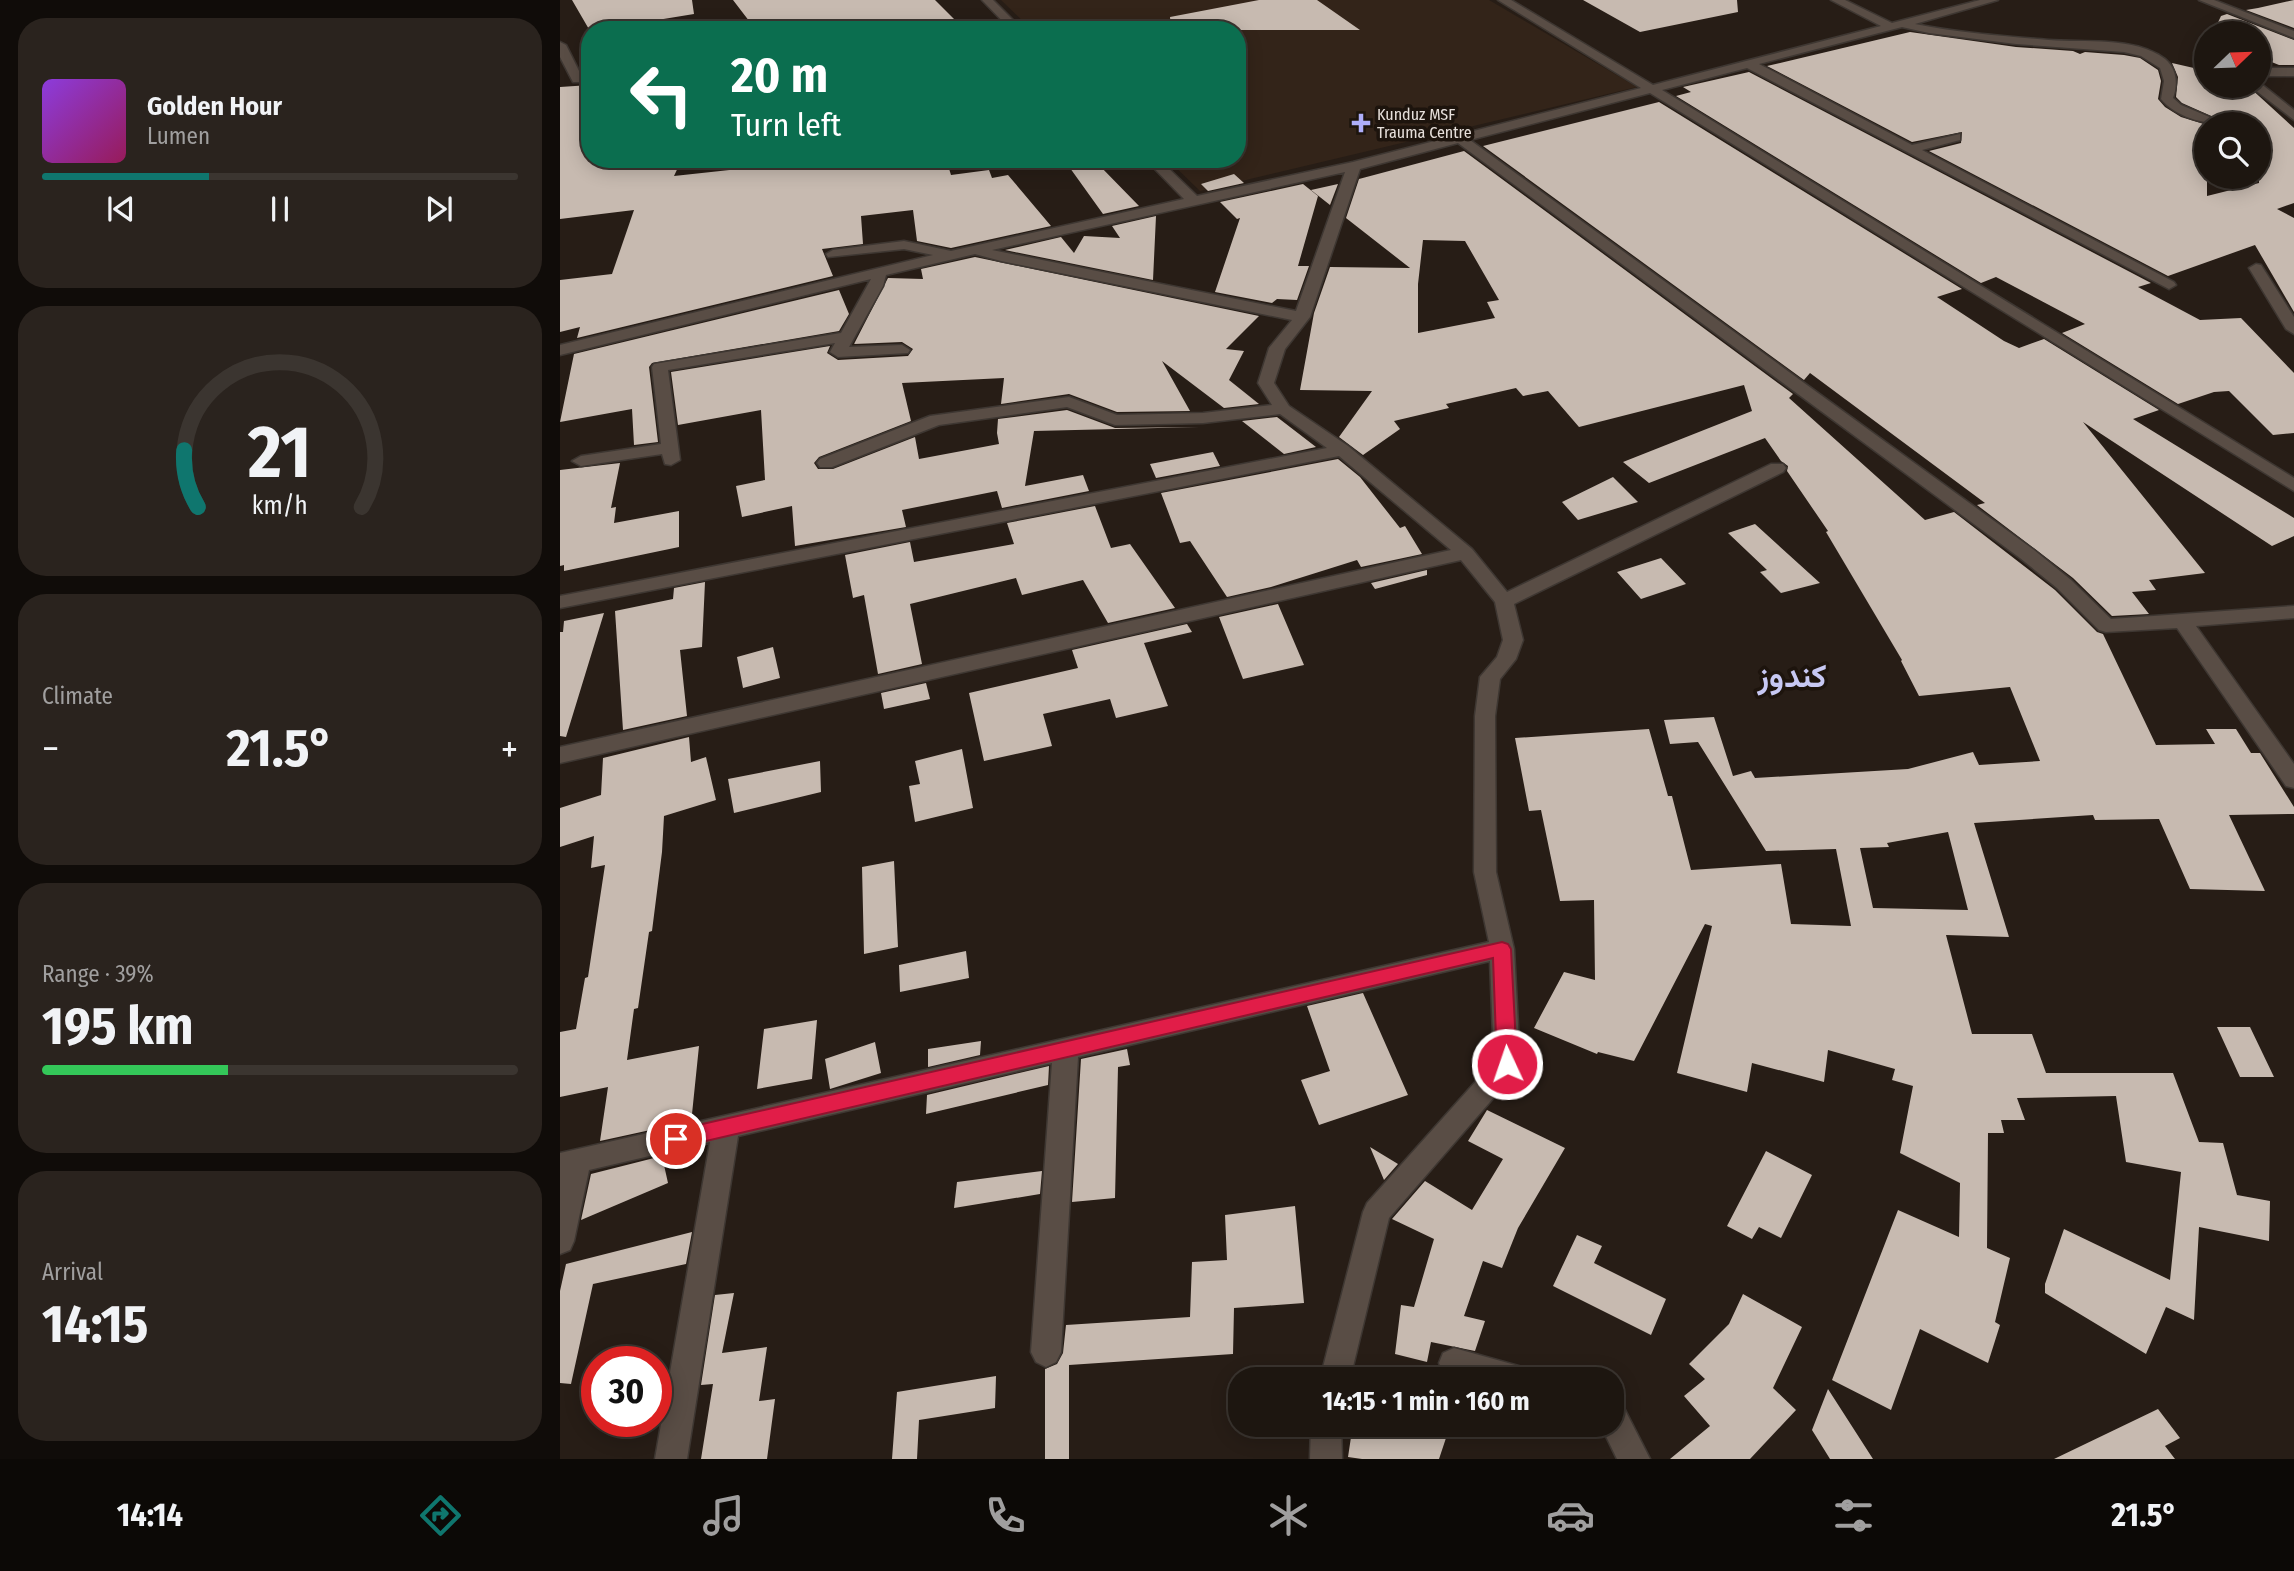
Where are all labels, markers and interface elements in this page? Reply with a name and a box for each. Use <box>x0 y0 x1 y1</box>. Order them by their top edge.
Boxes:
north arrow <box>2194 21 2272 98</box>
map controls <box>2194 21 2271 189</box>
text: 20 m <box>731 46 828 105</box>
icon: left <box>616 49 707 140</box>
text: Golden Hour <box>147 91 282 122</box>
place label: Kunduz MSF Trauma Centre <box>1377 105 1472 142</box>
text: Turn left <box>731 106 841 144</box>
button: search <box>2194 112 2271 189</box>
marker: Kunduz MSF Trauma Centre <box>1351 113 1371 133</box>
text: Lumen <box>147 122 210 150</box>
icon: previous <box>102 190 140 228</box>
icon: pause <box>261 190 299 228</box>
icon: next <box>420 190 458 228</box>
text: 21 <box>247 410 312 497</box>
text: km/h <box>252 491 308 521</box>
district label: کندوز <box>1756 657 1827 696</box>
text: Climate <box>42 682 113 710</box>
text: 21.5° <box>226 717 333 780</box>
text: − <box>42 726 59 772</box>
text: + <box>501 726 518 772</box>
text: Range · 39% <box>42 960 154 988</box>
text: 195 km <box>42 995 193 1058</box>
position arrow <box>1470 1027 1544 1101</box>
pin <box>646 1109 706 1169</box>
icon: arrive <box>657 1120 695 1158</box>
text: Arrival <box>42 1258 103 1286</box>
text: 14:15 <box>42 1293 148 1356</box>
speed limit sign: 30 <box>581 1346 672 1437</box>
text: 14:15 · 1 min · 160 m <box>1322 1386 1530 1417</box>
icon: directions <box>416 1491 465 1540</box>
icon: music <box>699 1491 748 1540</box>
icon: phone <box>981 1491 1030 1540</box>
icon: climate <box>1264 1491 1313 1540</box>
icon: car <box>1546 1491 1595 1540</box>
icon: filters <box>1829 1491 1878 1540</box>
text: 14:14 <box>117 1496 183 1534</box>
text: 21.5° <box>2111 1496 2177 1534</box>

